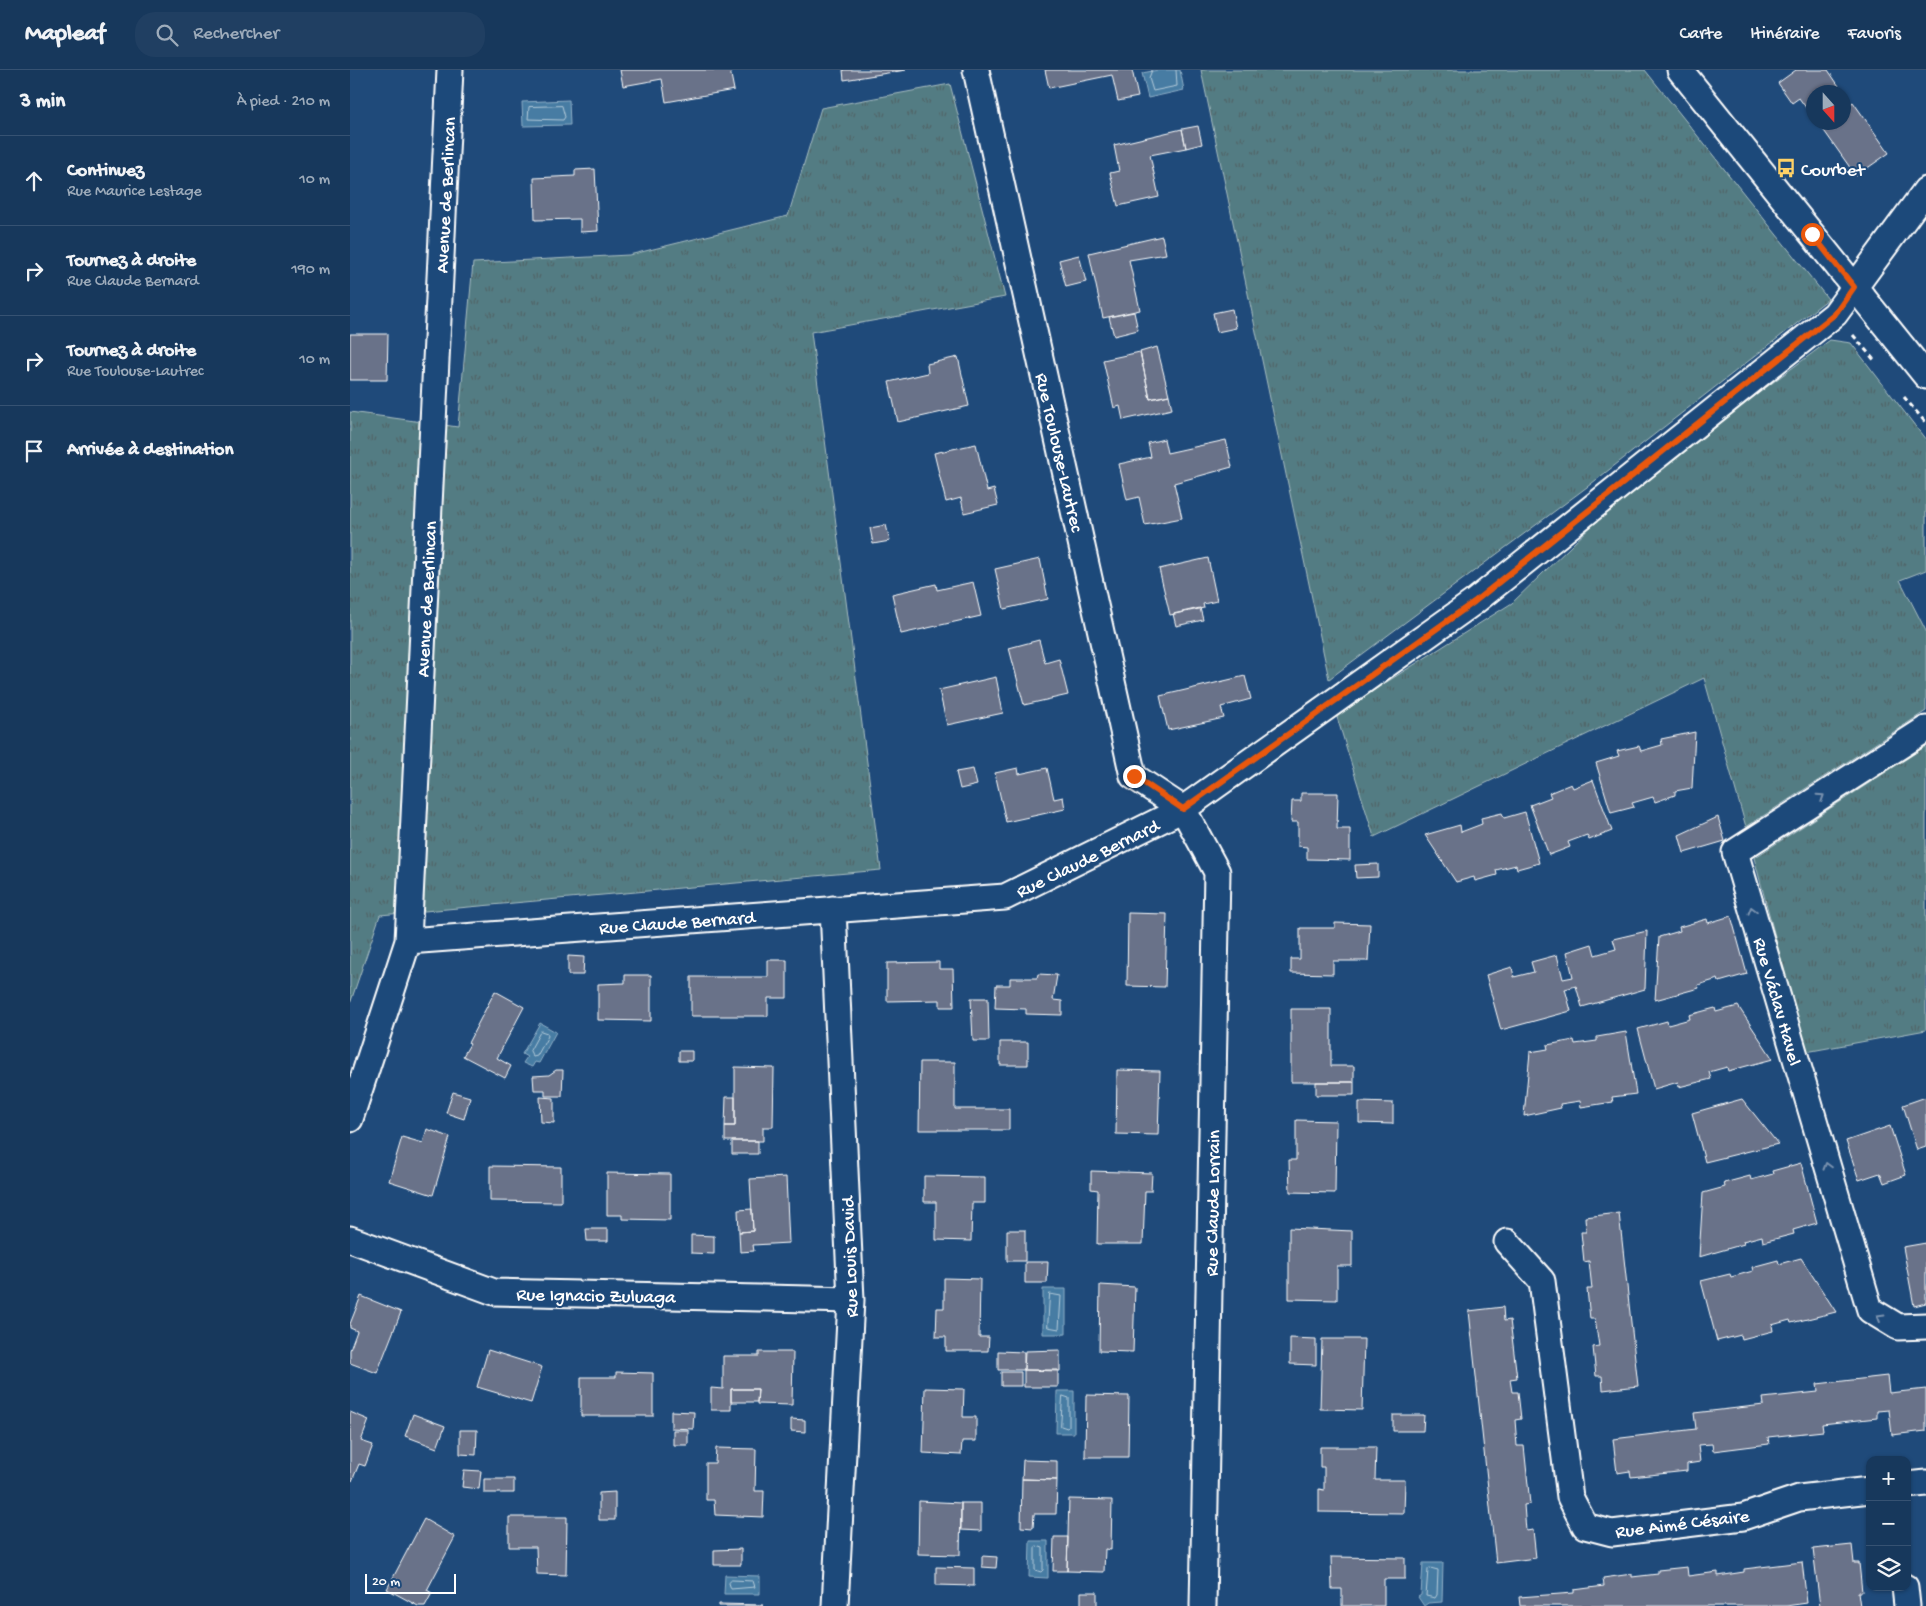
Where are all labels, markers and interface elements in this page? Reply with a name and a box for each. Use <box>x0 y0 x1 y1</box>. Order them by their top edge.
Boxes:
search box <box>135 12 485 57</box>
text: Mapleaf <box>25 20 105 49</box>
icon: search <box>153 21 181 49</box>
text: Rechercher <box>193 23 279 46</box>
text: Carte <box>1679 24 1722 45</box>
text: Itinéraire <box>1750 24 1820 45</box>
text: Favoris <box>1848 24 1901 45</box>
north arrow <box>1806 85 1851 130</box>
text: 3 min <box>20 90 65 115</box>
text: À pied · 210 m <box>237 93 330 112</box>
street label: Avenue de Berlincan <box>432 116 463 274</box>
bus stop icon: Courbet <box>1775 157 1797 179</box>
text: Continuez <box>67 160 144 183</box>
place label: Courbet <box>1801 160 1867 183</box>
icon: ahead <box>20 167 48 195</box>
text: 10 m <box>299 171 330 190</box>
text: Rue Maurice Lestage <box>67 183 202 202</box>
route start <box>1801 223 1824 246</box>
text: Tournez à droite <box>67 250 196 273</box>
icon: right <box>20 257 48 285</box>
text: 190 m <box>291 261 330 280</box>
text: Rue Claude Bernard <box>67 273 199 292</box>
text: Tournez à droite <box>67 340 196 363</box>
icon: right <box>20 347 48 375</box>
text: 10 m <box>299 351 330 370</box>
text: Rue Toulouse-Lautrec <box>67 363 204 382</box>
street label: Rue Toulouse-Lautrec <box>1028 371 1087 535</box>
icon: arrive <box>20 437 48 465</box>
text: Arrivée à destination <box>67 439 233 462</box>
street label: Avenue de Berlincan <box>413 520 444 678</box>
route end <box>1123 765 1146 788</box>
one-way arrow <box>1816 793 1825 803</box>
street label: Rue Claude Bernard <box>1013 815 1165 905</box>
one-way arrow <box>1747 906 1757 914</box>
street label: Rue Claude Bernard <box>599 907 758 941</box>
street label: Rue Václav Havel <box>1746 935 1805 1069</box>
street label: Rue Claude Lorrain <box>1202 1130 1227 1277</box>
one-way arrow <box>1823 1163 1833 1171</box>
street label: Rue Louis David <box>838 1194 865 1318</box>
street label: Rue Ignacio Zuluaga <box>516 1285 677 1310</box>
one-way arrow <box>1877 1313 1886 1323</box>
map controls <box>1866 1456 1911 1591</box>
button: + <box>1866 1456 1911 1501</box>
button: − <box>1866 1501 1911 1546</box>
street label: Rue Aimé Césaire <box>1614 1506 1751 1545</box>
button: layers <box>1866 1546 1911 1591</box>
scale bar <box>365 1571 456 1594</box>
text: 20 m <box>372 1574 400 1591</box>

